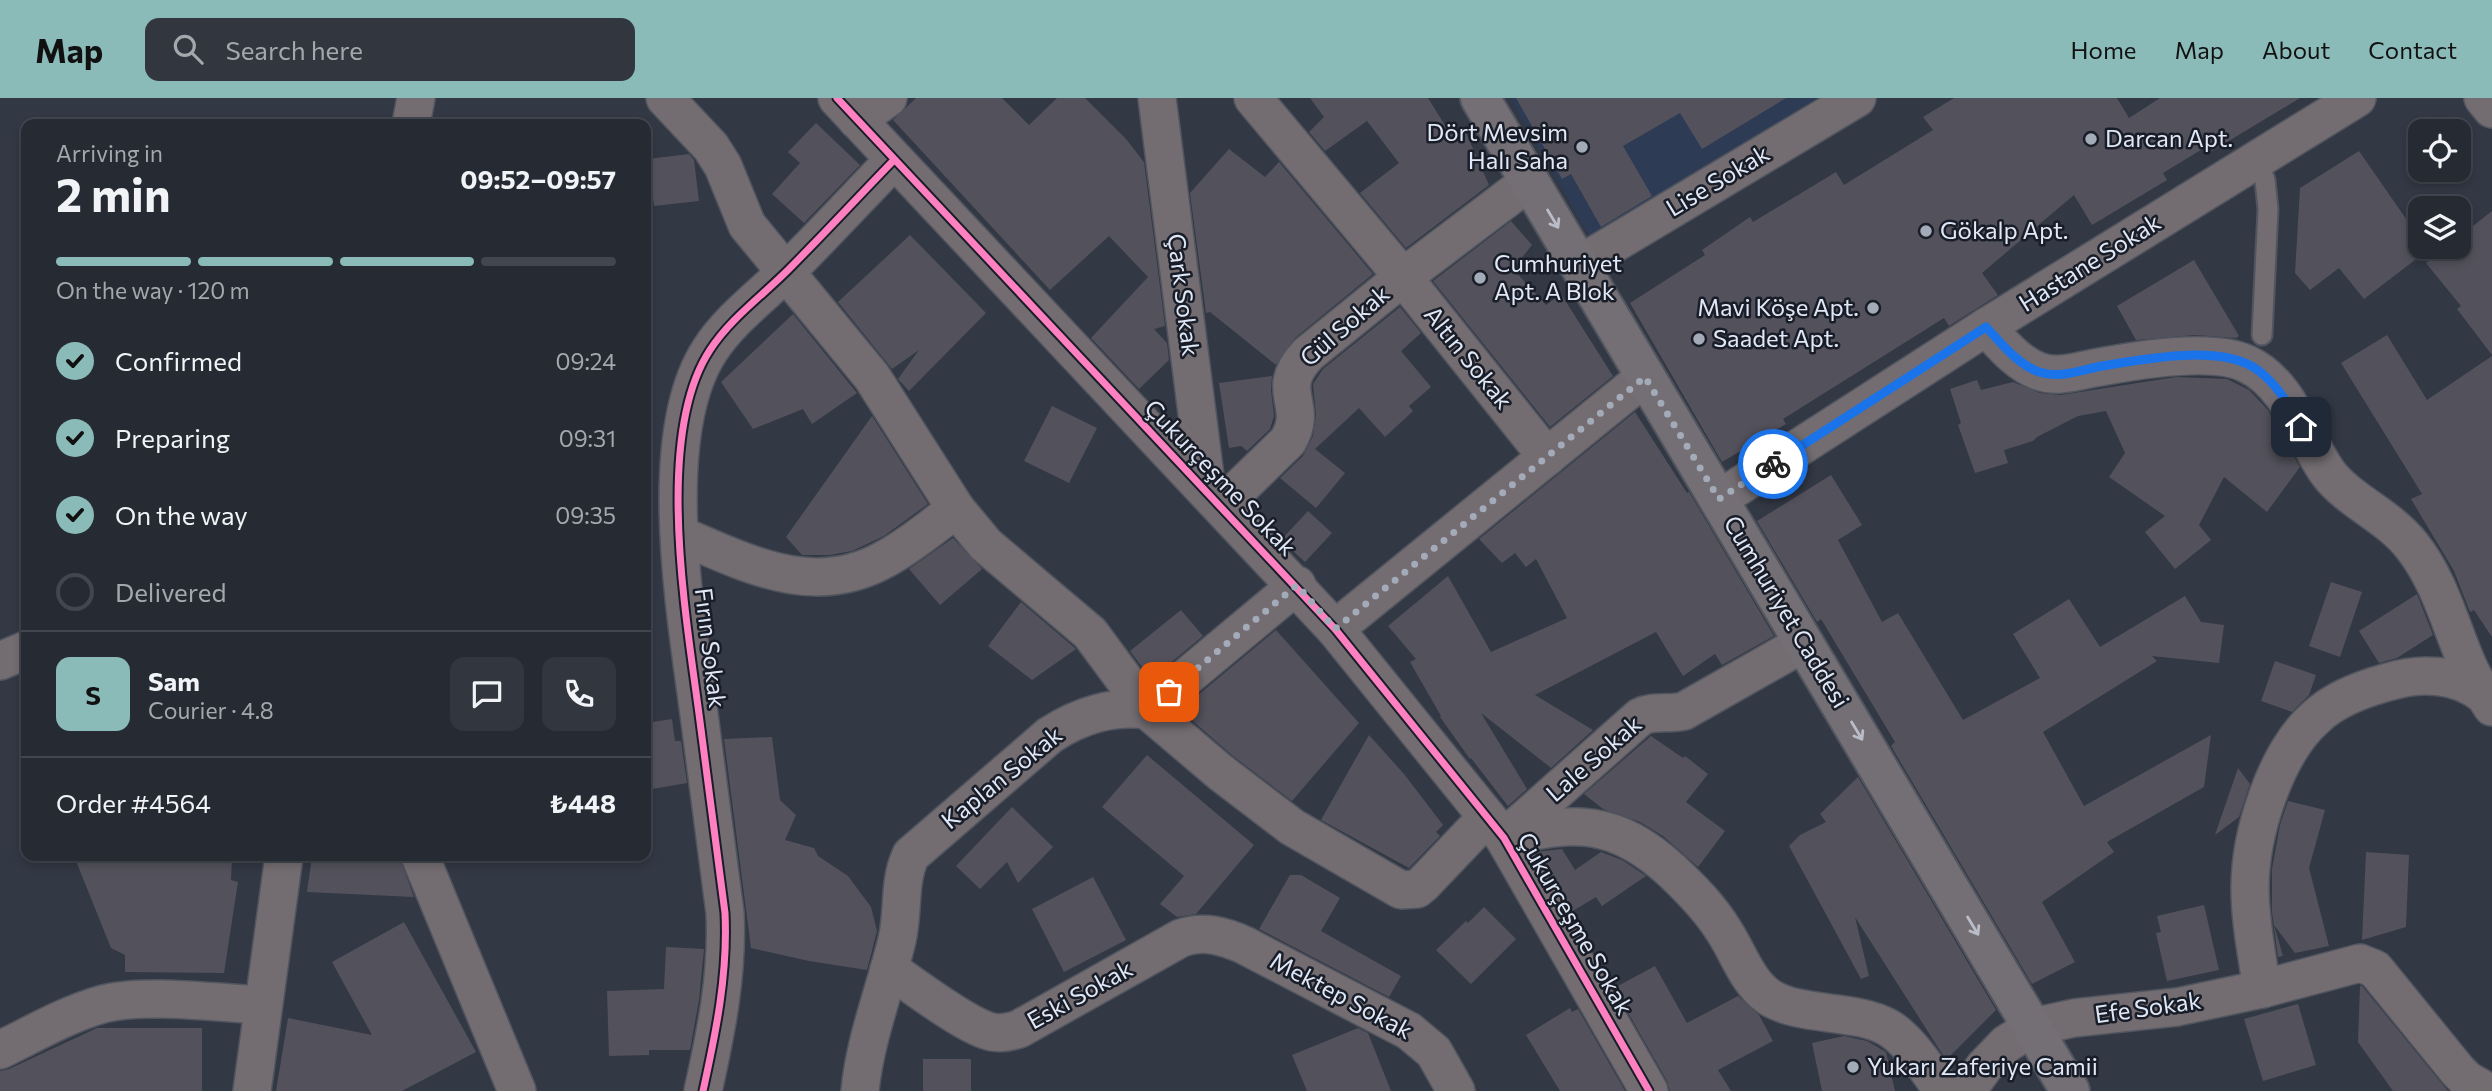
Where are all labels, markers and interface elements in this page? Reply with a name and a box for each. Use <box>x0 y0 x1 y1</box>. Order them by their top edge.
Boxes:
search box <box>145 18 635 81</box>
text: Map <box>35 29 103 70</box>
icon: search <box>169 30 207 68</box>
text: Search here <box>225 34 363 65</box>
text: Home <box>2071 35 2137 64</box>
text: Map <box>2175 35 2224 64</box>
text: About <box>2262 35 2330 64</box>
text: Contact <box>2368 35 2457 64</box>
place label: Dört Mevsim Halı Saha <box>1426 117 1568 174</box>
map controls <box>2408 119 2471 259</box>
button: locate <box>2408 119 2471 182</box>
place label: Darcan Apt. <box>2105 123 2233 152</box>
marker: Darcan Apt. <box>2083 131 2099 147</box>
street label: Lise Sokak <box>1660 138 1774 222</box>
text: Arriving in <box>56 139 163 167</box>
marker: Dört Mevsim Halı Saha <box>1574 139 1590 155</box>
text: 09:52–09:57 <box>460 163 616 194</box>
text: 2 min <box>56 165 171 221</box>
button: layers <box>2408 196 2471 259</box>
street label: Hastane Sokak <box>2013 207 2165 317</box>
one-way arrow <box>1546 209 1560 229</box>
place label: Gökalp Apt. <box>1940 215 2068 244</box>
marker: Gökalp Apt. <box>1918 223 1934 239</box>
street label: Çark Sokak <box>1163 232 1206 358</box>
place label: Cumhuriyet Apt. A Blok <box>1494 248 1622 305</box>
marker: Cumhuriyet Apt. A Blok <box>1472 270 1488 286</box>
text: On the way · 120 m <box>56 276 250 304</box>
street label: Gül Sokak <box>1293 278 1395 371</box>
place label: Mavi Köşe Apt. <box>1697 292 1859 321</box>
street label: Altın Sokak <box>1419 300 1519 414</box>
marker: Mavi Köşe Apt. <box>1865 300 1881 316</box>
place label: Saadet Apt. <box>1713 323 1839 352</box>
marker: Saadet Apt. <box>1691 331 1707 347</box>
icon: check <box>56 342 94 380</box>
text: Confirmed <box>115 345 242 376</box>
text: 09:24 <box>555 347 616 375</box>
street label: Çukurçeşme Sokak <box>1139 393 1303 561</box>
pin <box>2271 397 2331 457</box>
icon: home <box>2282 408 2320 446</box>
icon: check <box>56 419 94 457</box>
text: Preparing <box>115 422 230 453</box>
text: 09:31 <box>559 424 616 452</box>
courier <box>1738 429 1808 499</box>
icon: bike <box>1754 445 1792 483</box>
icon: check <box>56 496 94 534</box>
text: On the way <box>115 499 248 530</box>
text: 09:35 <box>555 501 616 529</box>
street label: Cumhuriyet Caddesi <box>1718 510 1856 713</box>
text: Delivered <box>115 576 226 607</box>
street label: Fırın Sokak <box>690 586 733 709</box>
button: chat <box>450 657 524 731</box>
button: phone <box>542 657 616 731</box>
pin <box>1139 662 1199 722</box>
text: Sam <box>148 665 200 696</box>
icon: bag <box>1150 673 1188 711</box>
text: S <box>85 679 101 710</box>
text: Courier · 4.8 <box>148 696 274 724</box>
street label: Lale Sokak <box>1539 709 1647 807</box>
street label: Kaplan Sokak <box>935 719 1067 834</box>
one-way arrow <box>1850 721 1864 741</box>
text: Order #4564 <box>56 787 211 818</box>
text: ₺448 <box>549 787 616 818</box>
street label: Çukurçeşme Sokak <box>1512 827 1640 1020</box>
one-way arrow <box>1967 916 1981 936</box>
street label: Mektep Sokak <box>1266 945 1418 1044</box>
street label: Eski Sokak <box>1022 953 1137 1034</box>
street label: Efe Sokak <box>2093 985 2203 1028</box>
place label: Yukarı Zaferiye Camii <box>1867 1051 2098 1080</box>
marker: Yukarı Zaferiye Camii <box>1845 1059 1861 1075</box>

